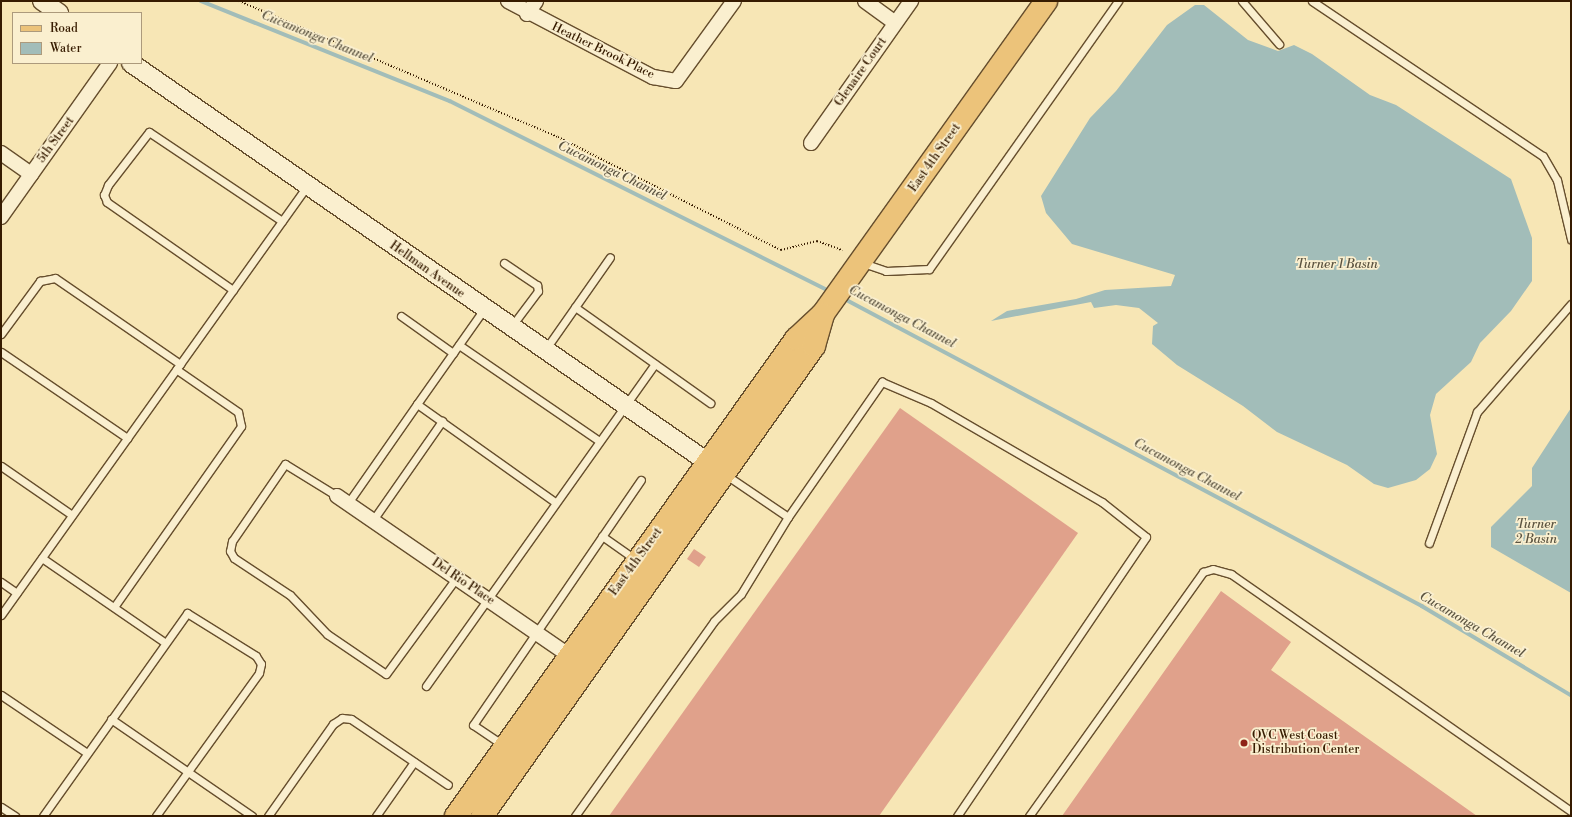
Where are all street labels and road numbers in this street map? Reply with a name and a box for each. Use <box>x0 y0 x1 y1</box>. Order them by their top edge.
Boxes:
street label: Heather Brook Place <box>549 20 657 82</box>
street label: Glenaire Court <box>832 35 890 109</box>
street label: 5th Street <box>35 114 77 166</box>
street label: East 4th Street <box>906 121 964 195</box>
street label: Hellman Avenue <box>387 239 467 301</box>
street label: East 4th Street <box>607 525 665 599</box>
street label: Del Rio Place <box>429 556 497 608</box>

